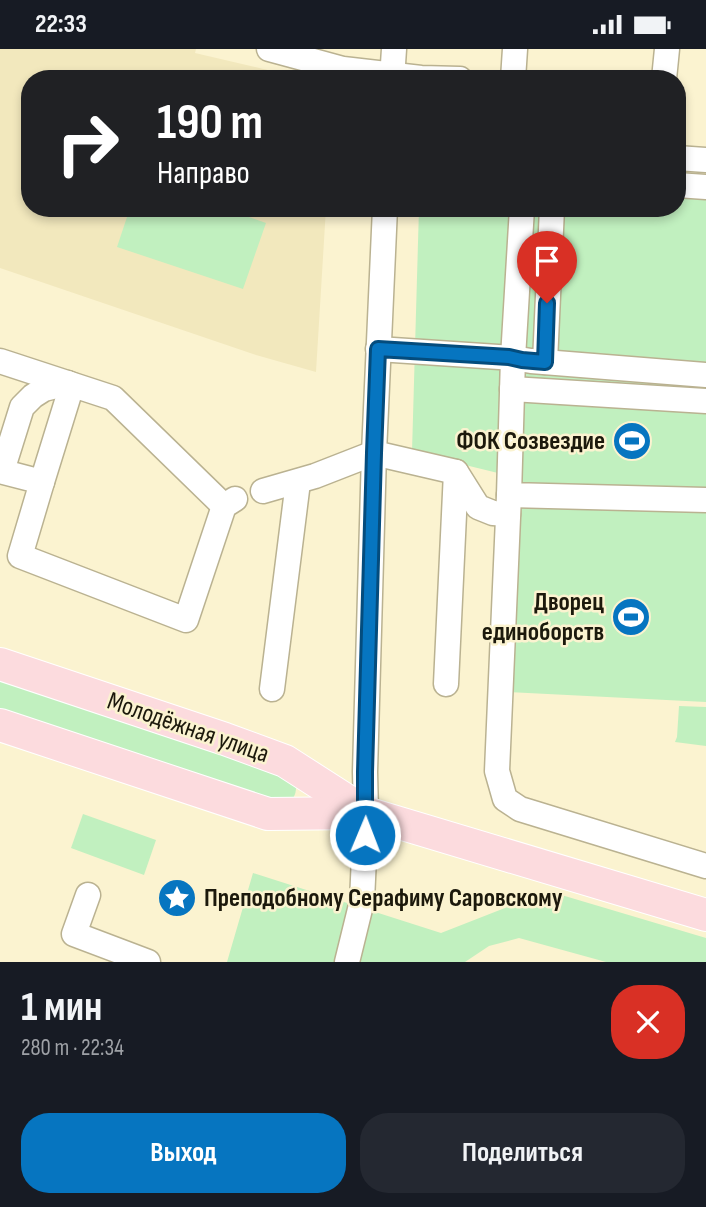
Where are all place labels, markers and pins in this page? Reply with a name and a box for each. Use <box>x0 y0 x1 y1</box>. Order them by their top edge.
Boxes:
pin <box>517 231 577 303</box>
sports icon: ФОК Созвездие <box>611 420 653 462</box>
place label: ФОК Созвездие <box>456 426 605 457</box>
place label: Дворец единоборств <box>482 587 604 648</box>
sports icon: Дворец единоборств <box>610 596 652 638</box>
place icon: Преподобному Серафиму Саровскому <box>156 877 198 919</box>
place label: Преподобному Серафиму Саровскому <box>204 883 563 914</box>

